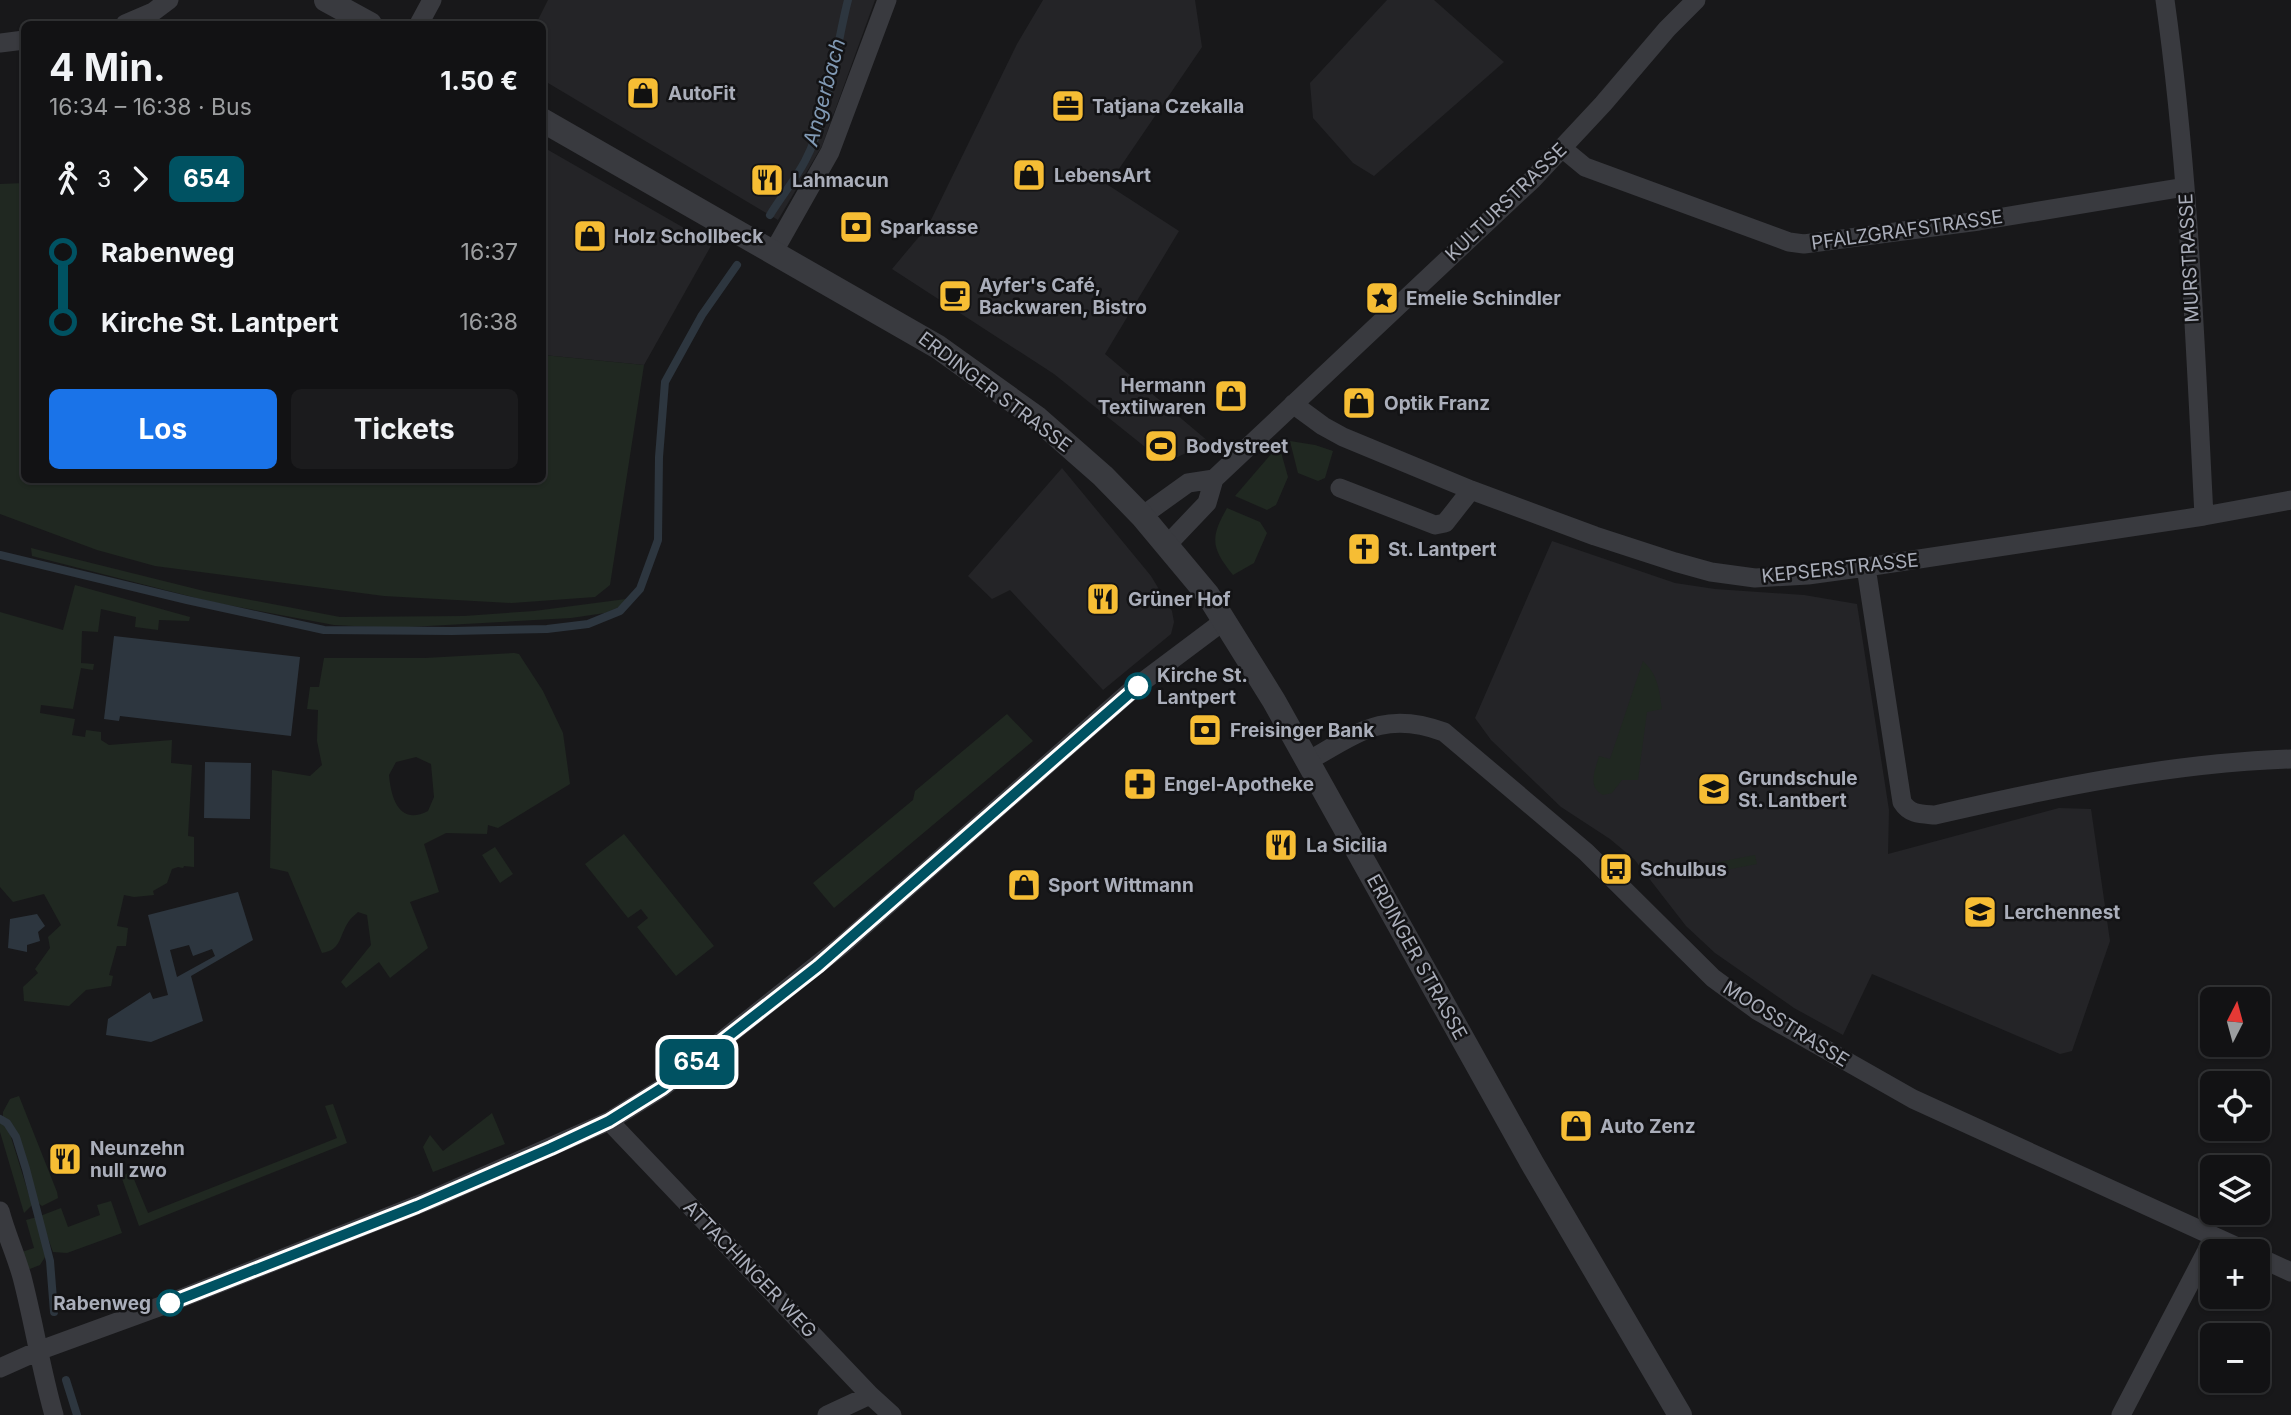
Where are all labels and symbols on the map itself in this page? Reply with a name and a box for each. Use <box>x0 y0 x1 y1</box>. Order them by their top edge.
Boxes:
water label: Angerbach <box>797 35 850 149</box>
shop icon: AutoFit <box>624 74 662 112</box>
place label: AutoFit <box>668 82 736 105</box>
office icon: Tatjana Czekalla <box>1049 87 1087 125</box>
place label: Tatjana Czekalla <box>1092 95 1244 118</box>
street label: KULTURSTRASSE <box>1440 138 1572 266</box>
shop icon: LebensArt <box>1010 156 1048 194</box>
restaurant icon: Lahmacun <box>748 161 786 199</box>
place label: LebensArt <box>1054 164 1151 187</box>
place label: Lahmacun <box>792 169 889 192</box>
street label: MURSTRASSE <box>2174 193 2204 323</box>
street label: PFALZGRAFSTRASSE <box>1810 205 2004 255</box>
bank icon: Sparkasse <box>837 208 875 246</box>
place label: Sparkasse <box>880 216 978 239</box>
shop icon: Holz Schollbeck <box>571 217 609 255</box>
place label: Holz Schollbeck <box>614 225 763 248</box>
place label: Ayfer's Café, Backwaren, Bistro <box>979 274 1147 319</box>
cafe icon: Ayfer's Café, Backwaren, Bistro <box>936 277 974 315</box>
place icon: Emelie Schindler <box>1363 279 1401 317</box>
place label: Emelie Schindler <box>1406 287 1561 310</box>
street label: ERDINGER STRASSE <box>914 327 1076 457</box>
place label: Hermann Textilwaren <box>1098 374 1206 419</box>
shop icon: Hermann Textilwaren <box>1212 377 1250 415</box>
shop icon: Optik Franz <box>1340 384 1378 422</box>
place label: Optik Franz <box>1384 392 1490 415</box>
sports icon: Bodystreet <box>1142 427 1180 465</box>
place label: Bodystreet <box>1186 435 1288 458</box>
church icon: St. Lantpert <box>1345 530 1383 568</box>
place label: St. Lantpert <box>1388 538 1497 561</box>
street label: KEPSERSTRASSE <box>1760 548 1920 588</box>
restaurant icon: Grüner Hof <box>1084 580 1122 618</box>
place label: Grüner Hof <box>1128 588 1231 611</box>
place label: Kirche St. Lantpert <box>1157 664 1248 709</box>
marker: Kirche St. Lantpert <box>1125 673 1151 699</box>
bank icon: Freisinger Bank <box>1186 711 1224 749</box>
place label: Freisinger Bank <box>1230 719 1374 742</box>
pharmacy icon: Engel-Apotheke <box>1121 765 1159 803</box>
place label: Grundschule St. Lantbert <box>1738 767 1858 812</box>
school or university icon: Grundschule St. Lantbert <box>1695 770 1733 808</box>
place label: Engel-Apotheke <box>1164 773 1314 796</box>
restaurant icon: La Sicilia <box>1262 826 1300 864</box>
place label: La Sicilia <box>1306 834 1388 857</box>
bus stop icon: Schulbus <box>1597 850 1635 888</box>
place label: Schulbus <box>1640 858 1727 881</box>
shop icon: Sport Wittmann <box>1005 866 1043 904</box>
street label: ERDINGER STRASSE <box>1362 870 1472 1044</box>
place label: Sport Wittmann <box>1048 874 1194 897</box>
school or university icon: Lerchennest <box>1961 893 1999 931</box>
place label: Lerchennest <box>2004 901 2120 924</box>
street label: MOOSSTRASSE <box>1719 976 1853 1072</box>
north arrow <box>2200 987 2270 1057</box>
line badge: 654 <box>657 1039 737 1085</box>
shop icon: Auto Zenz <box>1557 1107 1595 1145</box>
place label: Auto Zenz <box>1600 1115 1696 1138</box>
place label: Neunzehn null zwo <box>90 1137 185 1182</box>
restaurant icon: Neunzehn null zwo <box>46 1140 84 1178</box>
street label: ATTACHINGER WEG <box>679 1196 821 1342</box>
marker: Rabenweg <box>157 1290 183 1316</box>
place label: Rabenweg <box>53 1292 151 1315</box>

